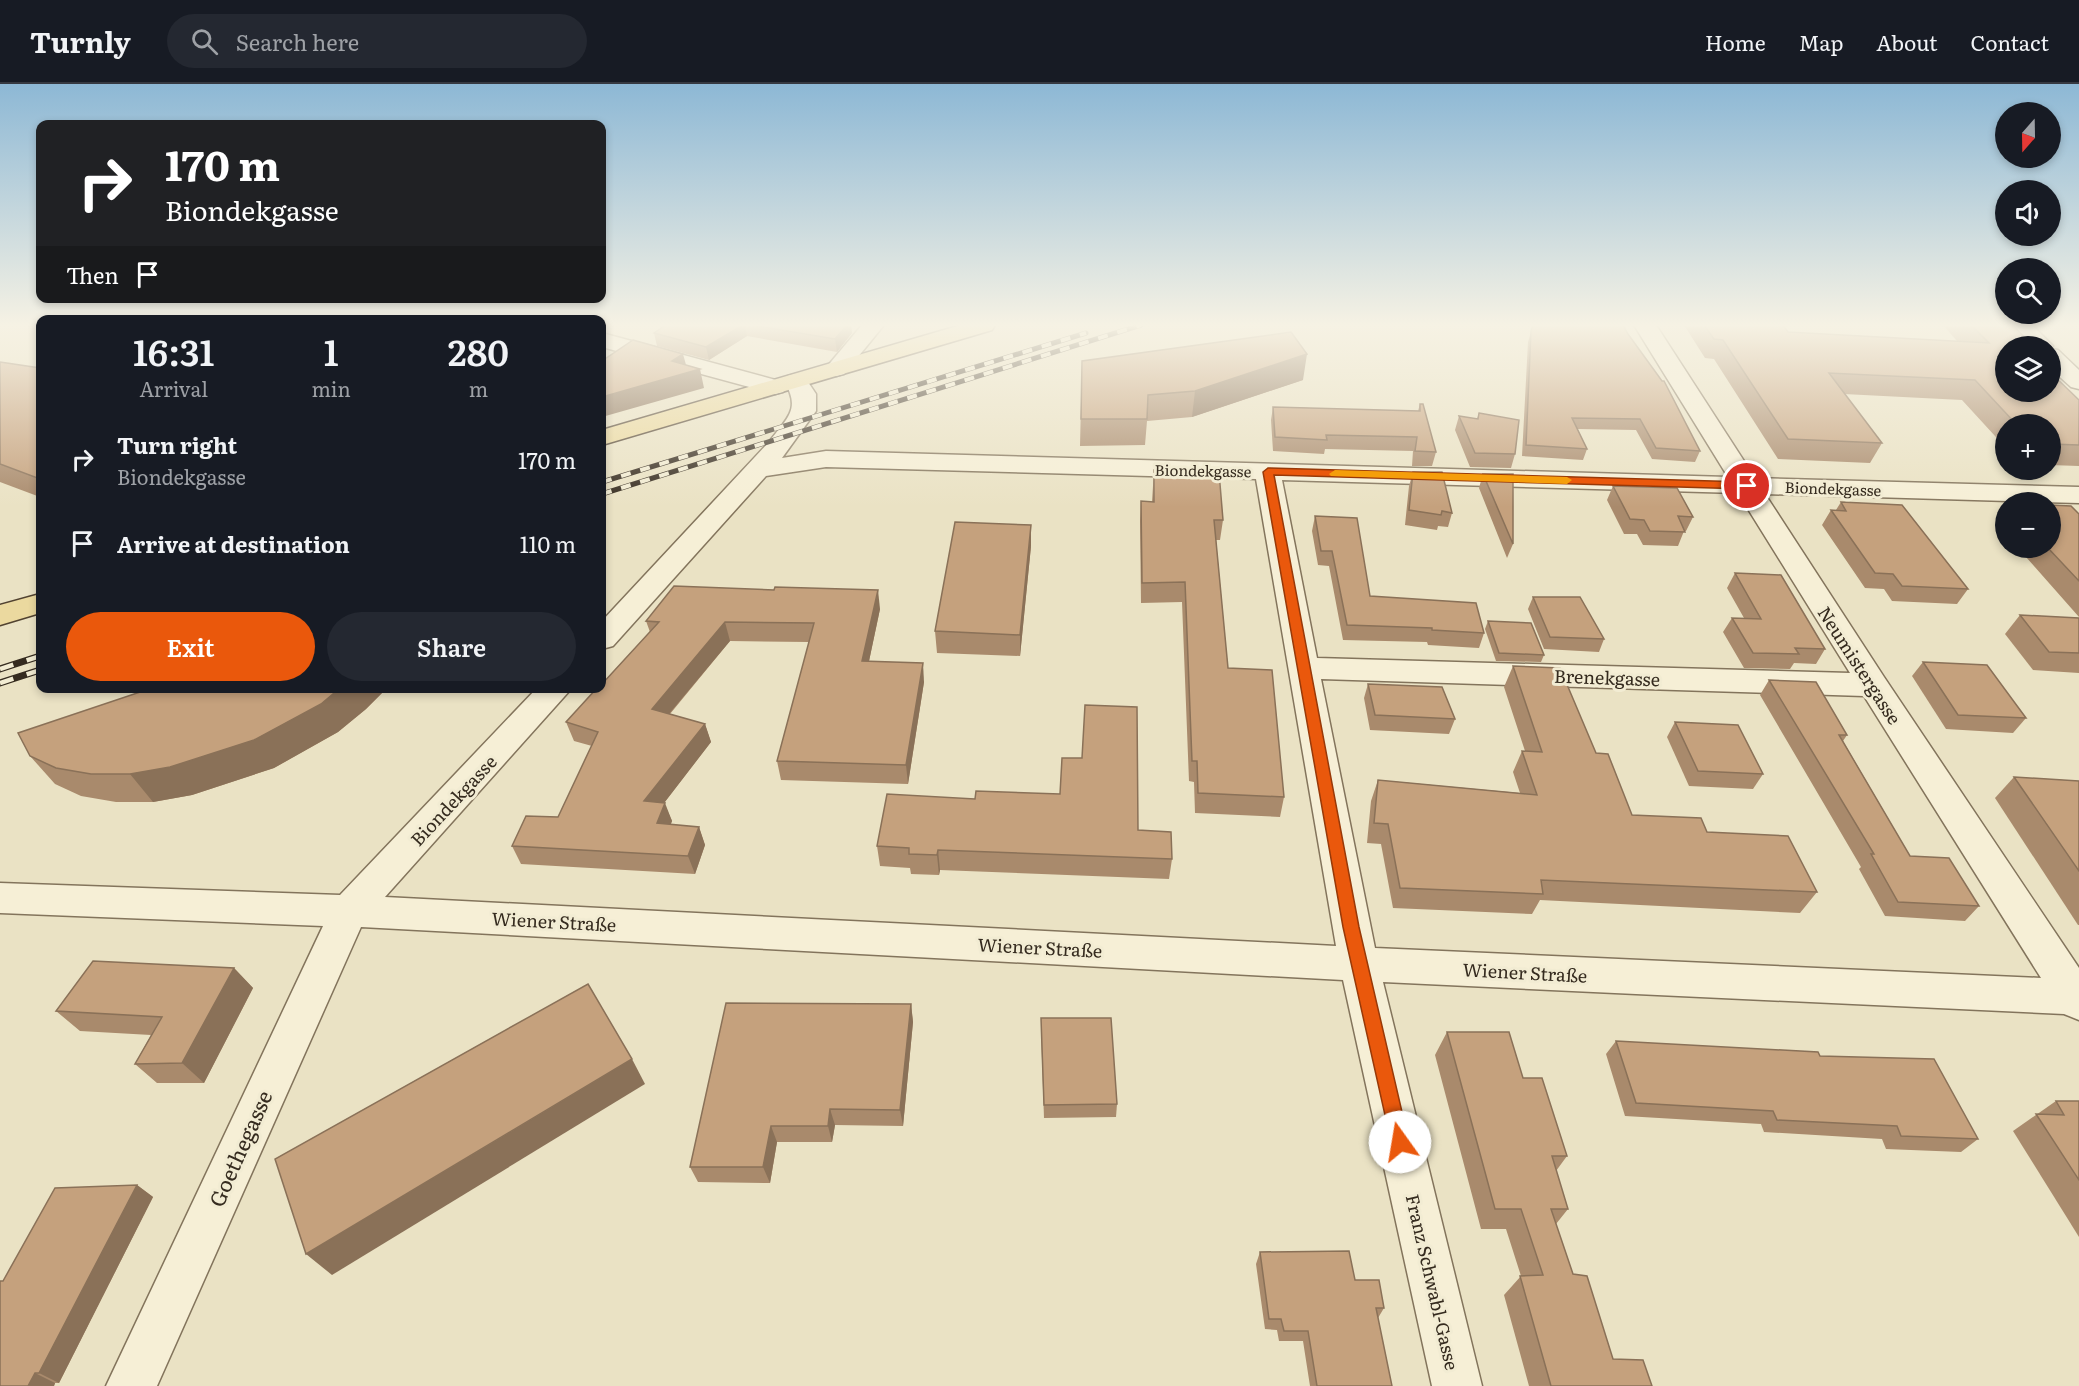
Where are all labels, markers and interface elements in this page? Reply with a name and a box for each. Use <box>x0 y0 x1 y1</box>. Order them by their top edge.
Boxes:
search box <box>167 14 587 68</box>
text: Turnly <box>30 20 131 62</box>
icon: search <box>188 25 221 58</box>
text: Search here <box>236 25 359 58</box>
text: Home <box>1705 26 1766 57</box>
text: Map <box>1799 26 1843 57</box>
text: About <box>1876 26 1938 57</box>
text: Contact <box>1971 26 2049 57</box>
north arrow <box>1995 102 2061 168</box>
map controls <box>1995 102 2061 558</box>
text: 170 m <box>165 132 280 194</box>
icon: right <box>66 144 144 222</box>
button: sound <box>1995 180 2061 246</box>
text: Biondekgasse <box>165 189 339 229</box>
text: Then <box>66 258 119 291</box>
icon: arrive <box>131 258 164 291</box>
button: search <box>1995 258 2061 324</box>
text: 16:31 <box>133 324 214 377</box>
text: 1 <box>324 324 339 377</box>
text: 280 <box>448 324 509 377</box>
button: layers <box>1995 336 2061 402</box>
text: Arrival <box>140 373 208 403</box>
text: min <box>311 373 351 403</box>
text: m <box>469 373 488 403</box>
button: + <box>1995 414 2061 480</box>
text: Turn right <box>117 428 237 461</box>
icon: right <box>66 443 99 476</box>
text: 170 m <box>518 443 576 476</box>
street label: Biondekgasse <box>1155 458 1252 482</box>
pin <box>1721 460 1772 511</box>
text: Biondekgasse <box>117 461 246 491</box>
icon: arrive <box>1730 469 1763 502</box>
street label: Biondekgasse <box>1784 475 1882 501</box>
button: − <box>1995 492 2061 558</box>
icon: arrive <box>66 527 99 560</box>
text: Arrive at destination <box>117 527 350 560</box>
text: 110 m <box>520 527 576 560</box>
street label: Neumistergasse <box>1812 601 1908 729</box>
button: Exit <box>66 612 315 681</box>
button: Share <box>327 612 576 681</box>
street label: Brenekgasse <box>1553 662 1661 692</box>
street label: Biondekgasse <box>404 748 502 852</box>
street label: Wiener Straße <box>491 904 617 938</box>
street label: Wiener Straße <box>977 930 1103 964</box>
street label: Wiener Straße <box>1462 955 1588 989</box>
street label: Goethegasse <box>200 1085 278 1211</box>
position arrow <box>1368 1110 1432 1174</box>
street label: Franz Schwabl-Gasse <box>1400 1191 1466 1373</box>

